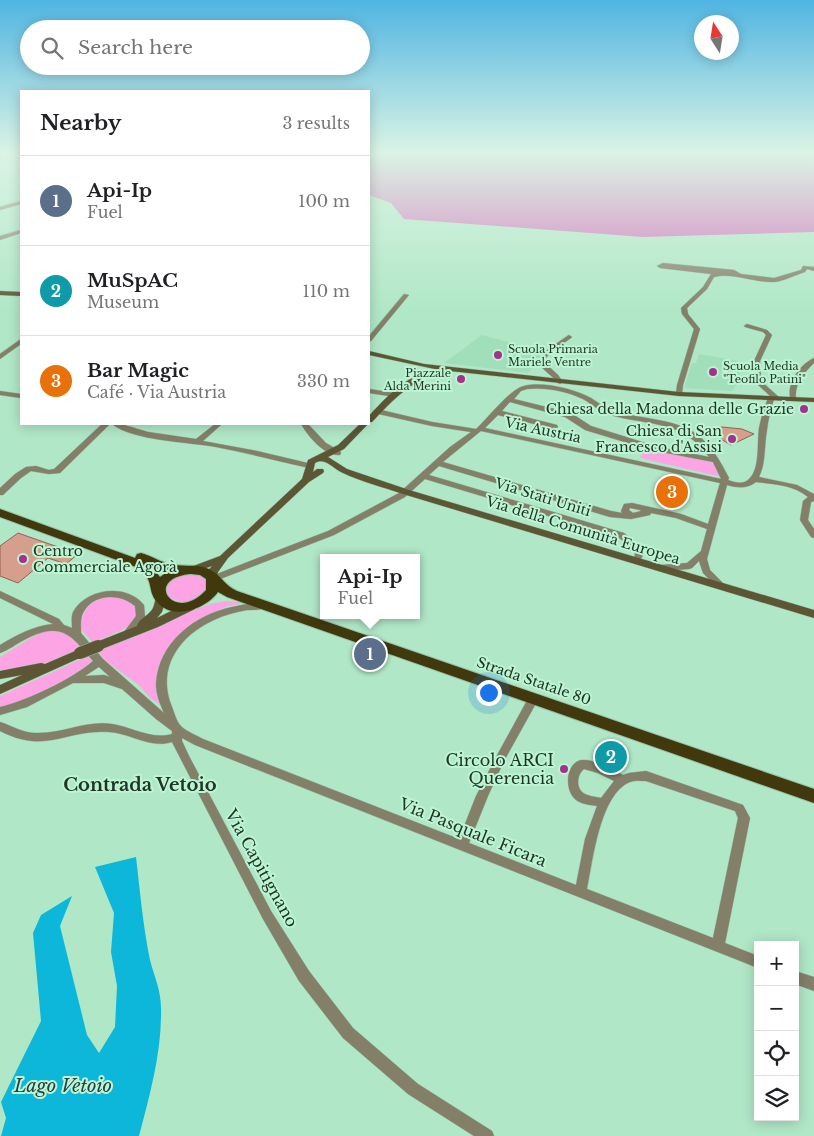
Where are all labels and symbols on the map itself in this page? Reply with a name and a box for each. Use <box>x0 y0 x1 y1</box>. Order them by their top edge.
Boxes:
north arrow <box>694 15 739 60</box>
place label: Scuola Primaria Mariele Ventre <box>508 342 599 369</box>
marker: Scuola Primaria Mariele Ventre <box>492 349 504 361</box>
place label: Scuola Media "Teofilo Patini" <box>723 359 806 386</box>
place label: Piazzale Alda Merini <box>383 366 451 393</box>
marker: Scuola Media "Teofilo Patini" <box>707 366 719 378</box>
marker: Piazzale Alda Merini <box>455 373 467 385</box>
place label: Chiesa della Madonna delle Grazie <box>546 400 794 418</box>
marker: Chiesa della Madonna delle Grazie <box>798 403 810 415</box>
street label: Via Austria <box>502 413 583 447</box>
place label: Chiesa di San Francesco d'Assisi <box>595 422 722 456</box>
marker: Chiesa di San Francesco d'Assisi <box>726 433 738 445</box>
pin: 3 <box>656 473 688 511</box>
street label: Via Stati Uniti <box>492 474 593 520</box>
street label: Via della Comunità Europea <box>483 492 682 568</box>
place label: Centro Commerciale Agorà <box>33 542 177 576</box>
marker: Centro Commerciale Agorà <box>17 553 29 565</box>
pin: 1 <box>354 635 386 673</box>
street label: Strada Statale 80 <box>474 653 594 709</box>
your location <box>476 680 502 706</box>
pin: 2 <box>595 738 627 776</box>
place label: Circolo ARCI Querencia <box>445 750 554 788</box>
marker: Circolo ARCI Querencia <box>558 763 570 775</box>
district label: Contrada Vetoio <box>63 774 217 796</box>
street label: Via Pasquale Ficara <box>395 793 550 871</box>
street label: Via Capitignano <box>221 805 303 930</box>
water label: Lago Vetoio <box>13 1075 112 1097</box>

